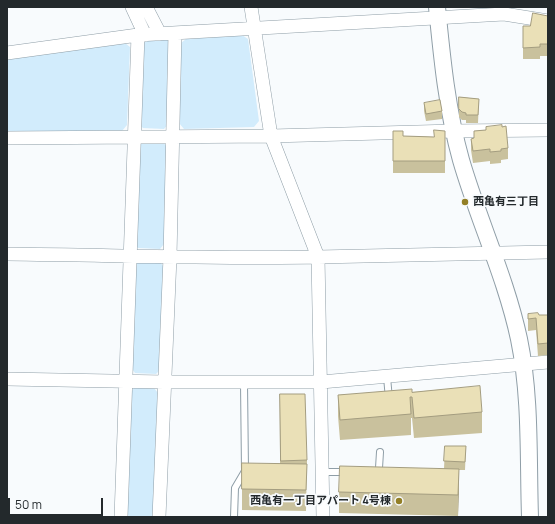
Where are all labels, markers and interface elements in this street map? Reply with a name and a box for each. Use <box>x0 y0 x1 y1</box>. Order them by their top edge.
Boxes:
place label: 西亀有三丁目 <box>473 195 539 209</box>
marker: 西亀有三丁目 <box>460 197 470 207</box>
scale bar <box>10 490 105 516</box>
place label: 西亀有一丁目アパート 4号棟 <box>250 494 391 508</box>
text: 50 m <box>15 496 42 513</box>
marker: 西亀有一丁目アパート 4号棟 <box>394 496 404 506</box>

